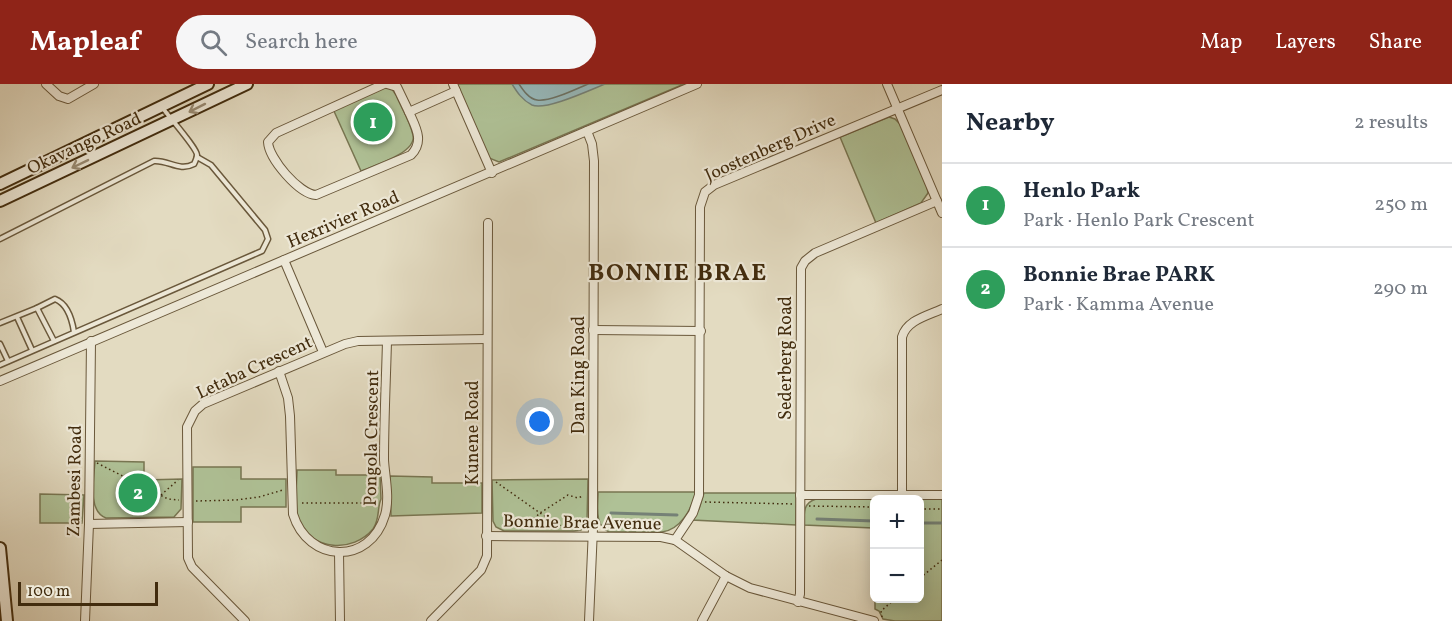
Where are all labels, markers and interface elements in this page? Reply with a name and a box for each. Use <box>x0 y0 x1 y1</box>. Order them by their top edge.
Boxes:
search box <box>176 15 596 69</box>
text: Mapleaf <box>30 23 140 62</box>
icon: search <box>197 26 230 59</box>
text: Search here <box>245 27 358 58</box>
text: Map <box>1200 28 1242 57</box>
text: Layers <box>1275 28 1336 57</box>
text: Share <box>1369 28 1422 57</box>
pin: 1 <box>354 99 392 144</box>
one-way arrow <box>189 102 206 114</box>
text: Nearby <box>966 105 1055 141</box>
street label: Okavango Road <box>23 107 146 182</box>
street label: Joostenberg Drive <box>701 108 840 188</box>
text: 2 results <box>1354 109 1428 137</box>
one-way arrow <box>72 159 90 171</box>
text: Henlo Park <box>1023 176 1140 207</box>
street label: Hexrivier Road <box>284 185 404 255</box>
text: 1 <box>981 191 990 219</box>
text: 250 m <box>1374 191 1428 219</box>
text: Park · Henlo Park Crescent <box>1023 207 1255 235</box>
district label: BONNIE BRAE <box>588 257 768 291</box>
text: Bonnie Brae PARK <box>1023 260 1215 291</box>
text: 2 <box>980 275 991 303</box>
text: 290 m <box>1373 275 1428 303</box>
text: Park · Kamma Avenue <box>1023 291 1214 319</box>
street label: Sederberg Road <box>774 296 799 420</box>
street label: Dan King Road <box>567 316 592 434</box>
street label: Letaba Crescent <box>192 331 317 406</box>
street label: Pongola Crescent <box>359 370 386 506</box>
street label: Kunene Road <box>461 380 486 486</box>
your location <box>525 407 554 436</box>
street label: Zambesi Road <box>62 425 89 537</box>
pin: 2 <box>118 470 158 516</box>
map controls <box>870 495 924 603</box>
button: + <box>870 495 924 549</box>
street label: Bonnie Brae Avenue <box>502 510 661 537</box>
button: − <box>870 549 924 603</box>
scale bar <box>18 579 158 606</box>
text: 100 m <box>27 581 70 603</box>

